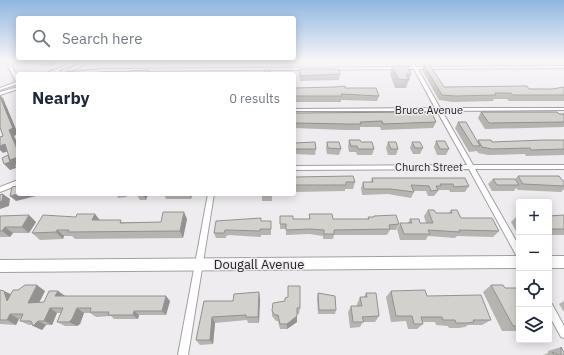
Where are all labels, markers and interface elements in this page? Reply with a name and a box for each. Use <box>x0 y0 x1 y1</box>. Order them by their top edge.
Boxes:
search box <box>16 16 296 60</box>
icon: search <box>30 27 52 49</box>
text: Search here <box>62 29 142 48</box>
text: Nearby <box>32 87 90 109</box>
text: 0 results <box>229 90 280 107</box>
street label: Bruce Avenue <box>395 103 463 117</box>
street label: Church Street <box>395 160 463 174</box>
map controls <box>516 199 552 343</box>
button: + <box>516 199 552 235</box>
button: − <box>516 235 552 271</box>
street label: Dougall Avenue <box>214 256 304 273</box>
button: locate <box>516 271 552 307</box>
button: layers <box>516 307 552 343</box>

